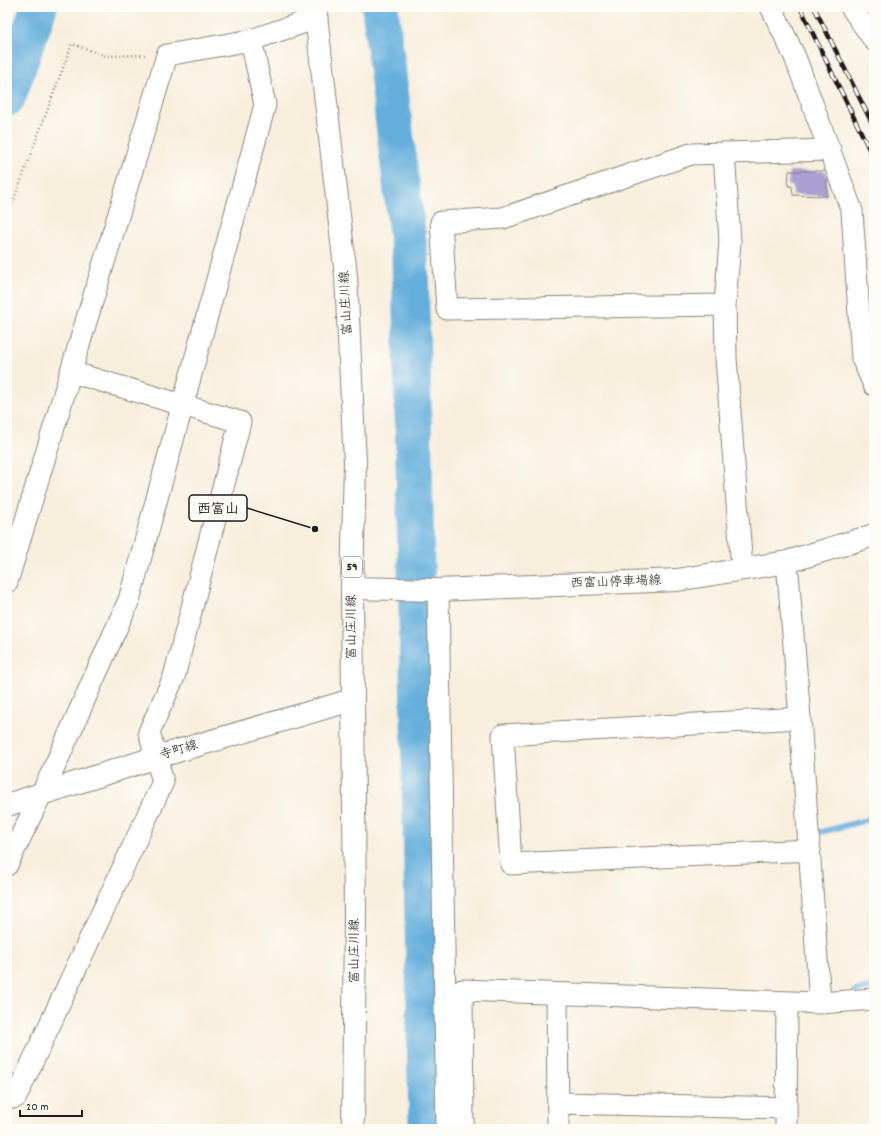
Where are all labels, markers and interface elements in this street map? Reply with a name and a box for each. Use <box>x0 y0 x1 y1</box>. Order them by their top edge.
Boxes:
street label: 富山庄川線 <box>336 269 358 336</box>
callout: 西富山 <box>189 495 247 521</box>
text: 西富山 <box>197 500 239 520</box>
road number: 59 <box>342 557 362 577</box>
street label: 西富山停車場線 <box>570 572 663 594</box>
street label: 富山庄川線 <box>343 594 362 660</box>
street label: 寺町線 <box>158 736 201 766</box>
street label: 富山庄川線 <box>346 918 365 984</box>
scale bar <box>20 1092 82 1118</box>
text: 20 m <box>26 1099 49 1116</box>

